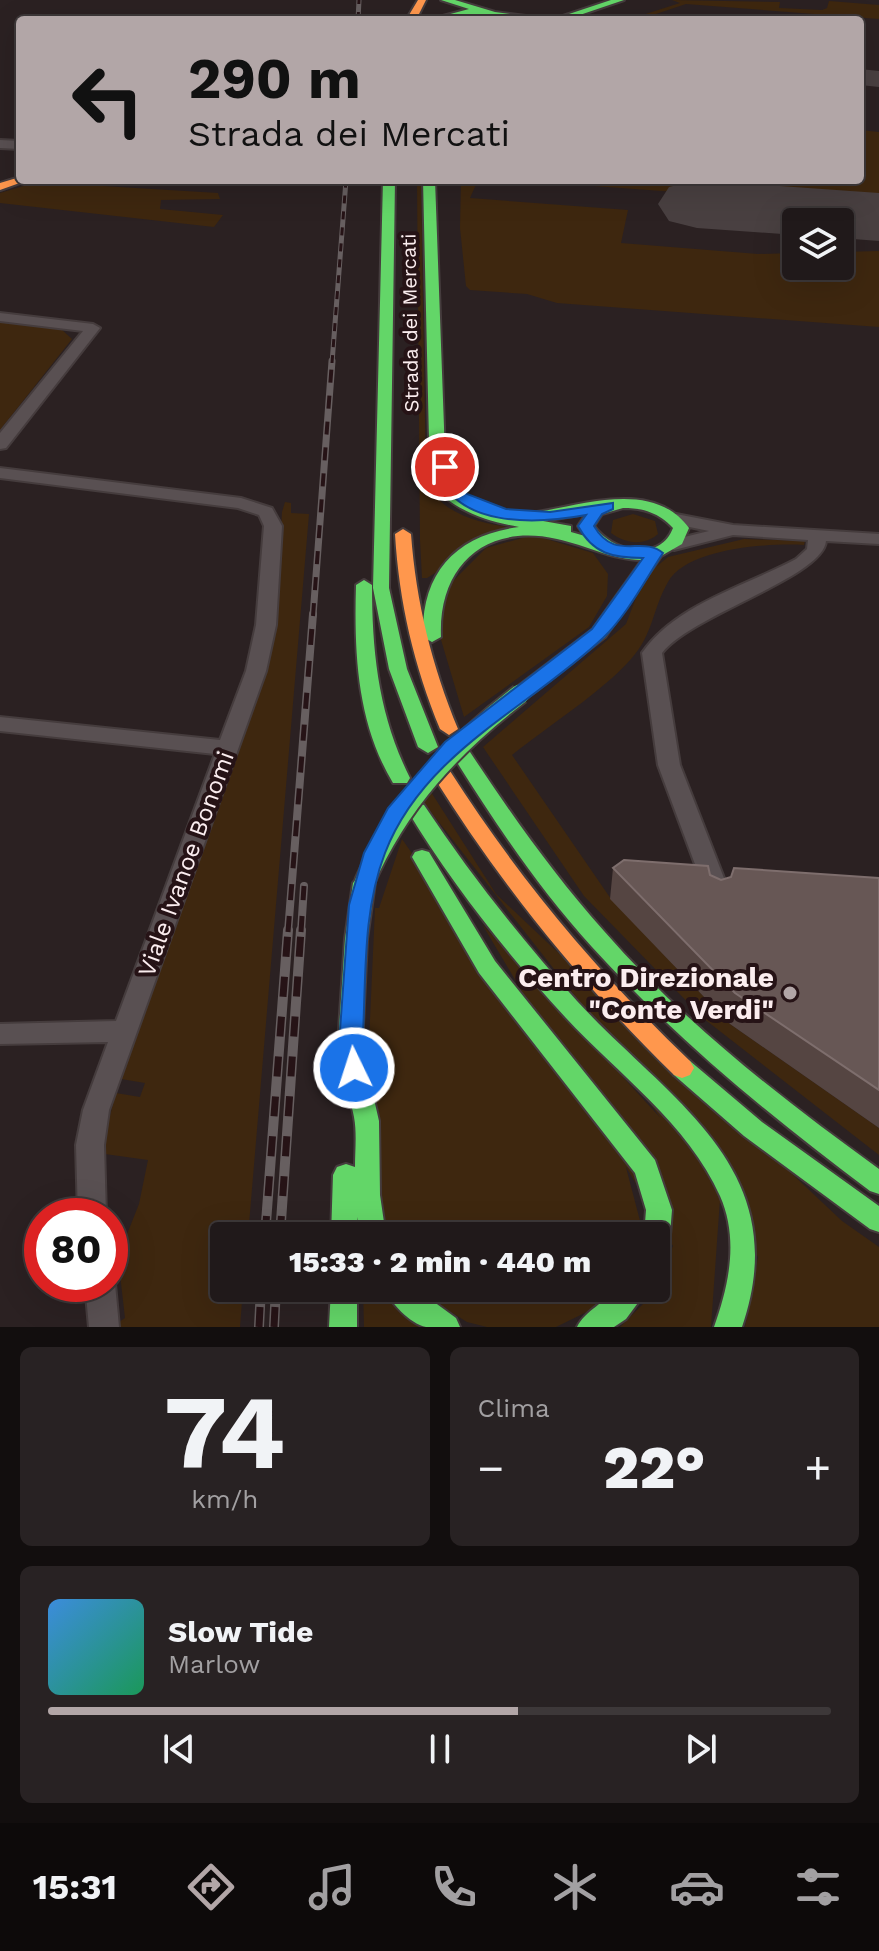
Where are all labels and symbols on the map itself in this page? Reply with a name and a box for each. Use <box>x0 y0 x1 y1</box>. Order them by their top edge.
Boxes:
street label: Strada dei Mercati <box>396 233 424 413</box>
pin <box>411 433 479 501</box>
street label: Viale Ivanoe Bonomi <box>132 748 240 980</box>
place label: Centro Direzionale "Conte Verdi" <box>518 961 774 1026</box>
marker: Centro Direzionale "Conte Verdi" <box>781 984 799 1002</box>
position arrow <box>312 1026 396 1110</box>
speed limit sign: 80 <box>24 1198 128 1302</box>

